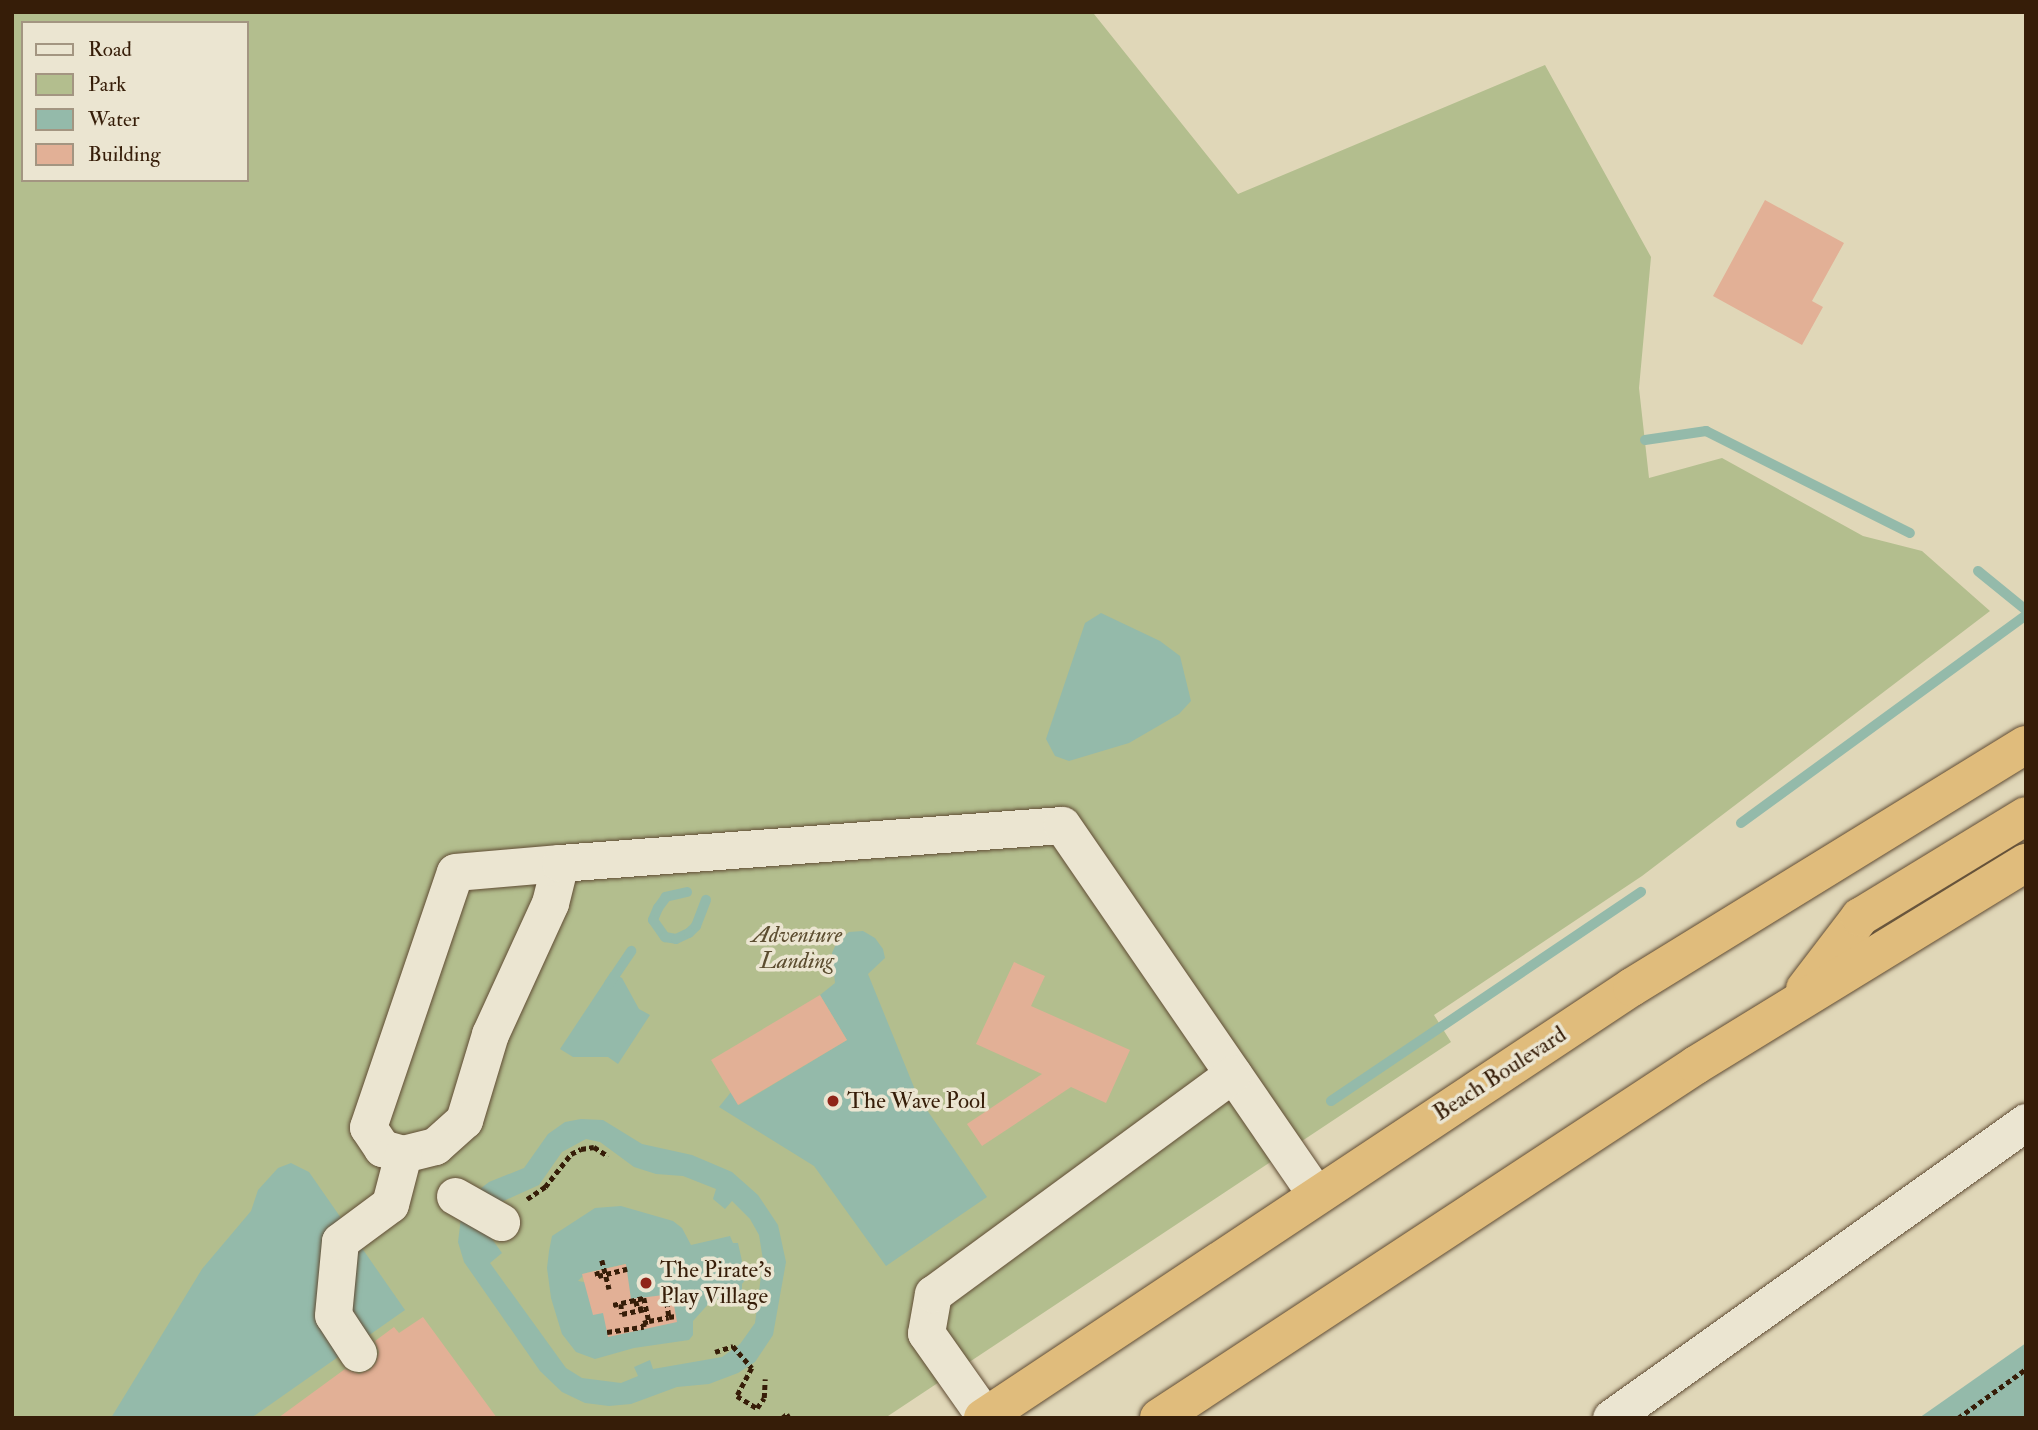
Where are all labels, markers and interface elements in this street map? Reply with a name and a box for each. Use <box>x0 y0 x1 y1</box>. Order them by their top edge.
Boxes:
legend <box>21 21 248 182</box>
text: Road <box>88 36 132 63</box>
text: Park <box>88 71 126 98</box>
text: Water <box>88 106 140 133</box>
text: Building <box>88 141 161 168</box>
park label: Adventure Landing <box>752 921 842 975</box>
street label: Beach Boulevard <box>1428 1021 1572 1127</box>
place label: The Wave Pool <box>847 1087 986 1115</box>
marker: The Wave Pool <box>825 1093 841 1109</box>
place label: The Pirate's Play Village <box>660 1256 772 1310</box>
marker: The Pirate's Play Village <box>638 1275 654 1291</box>

